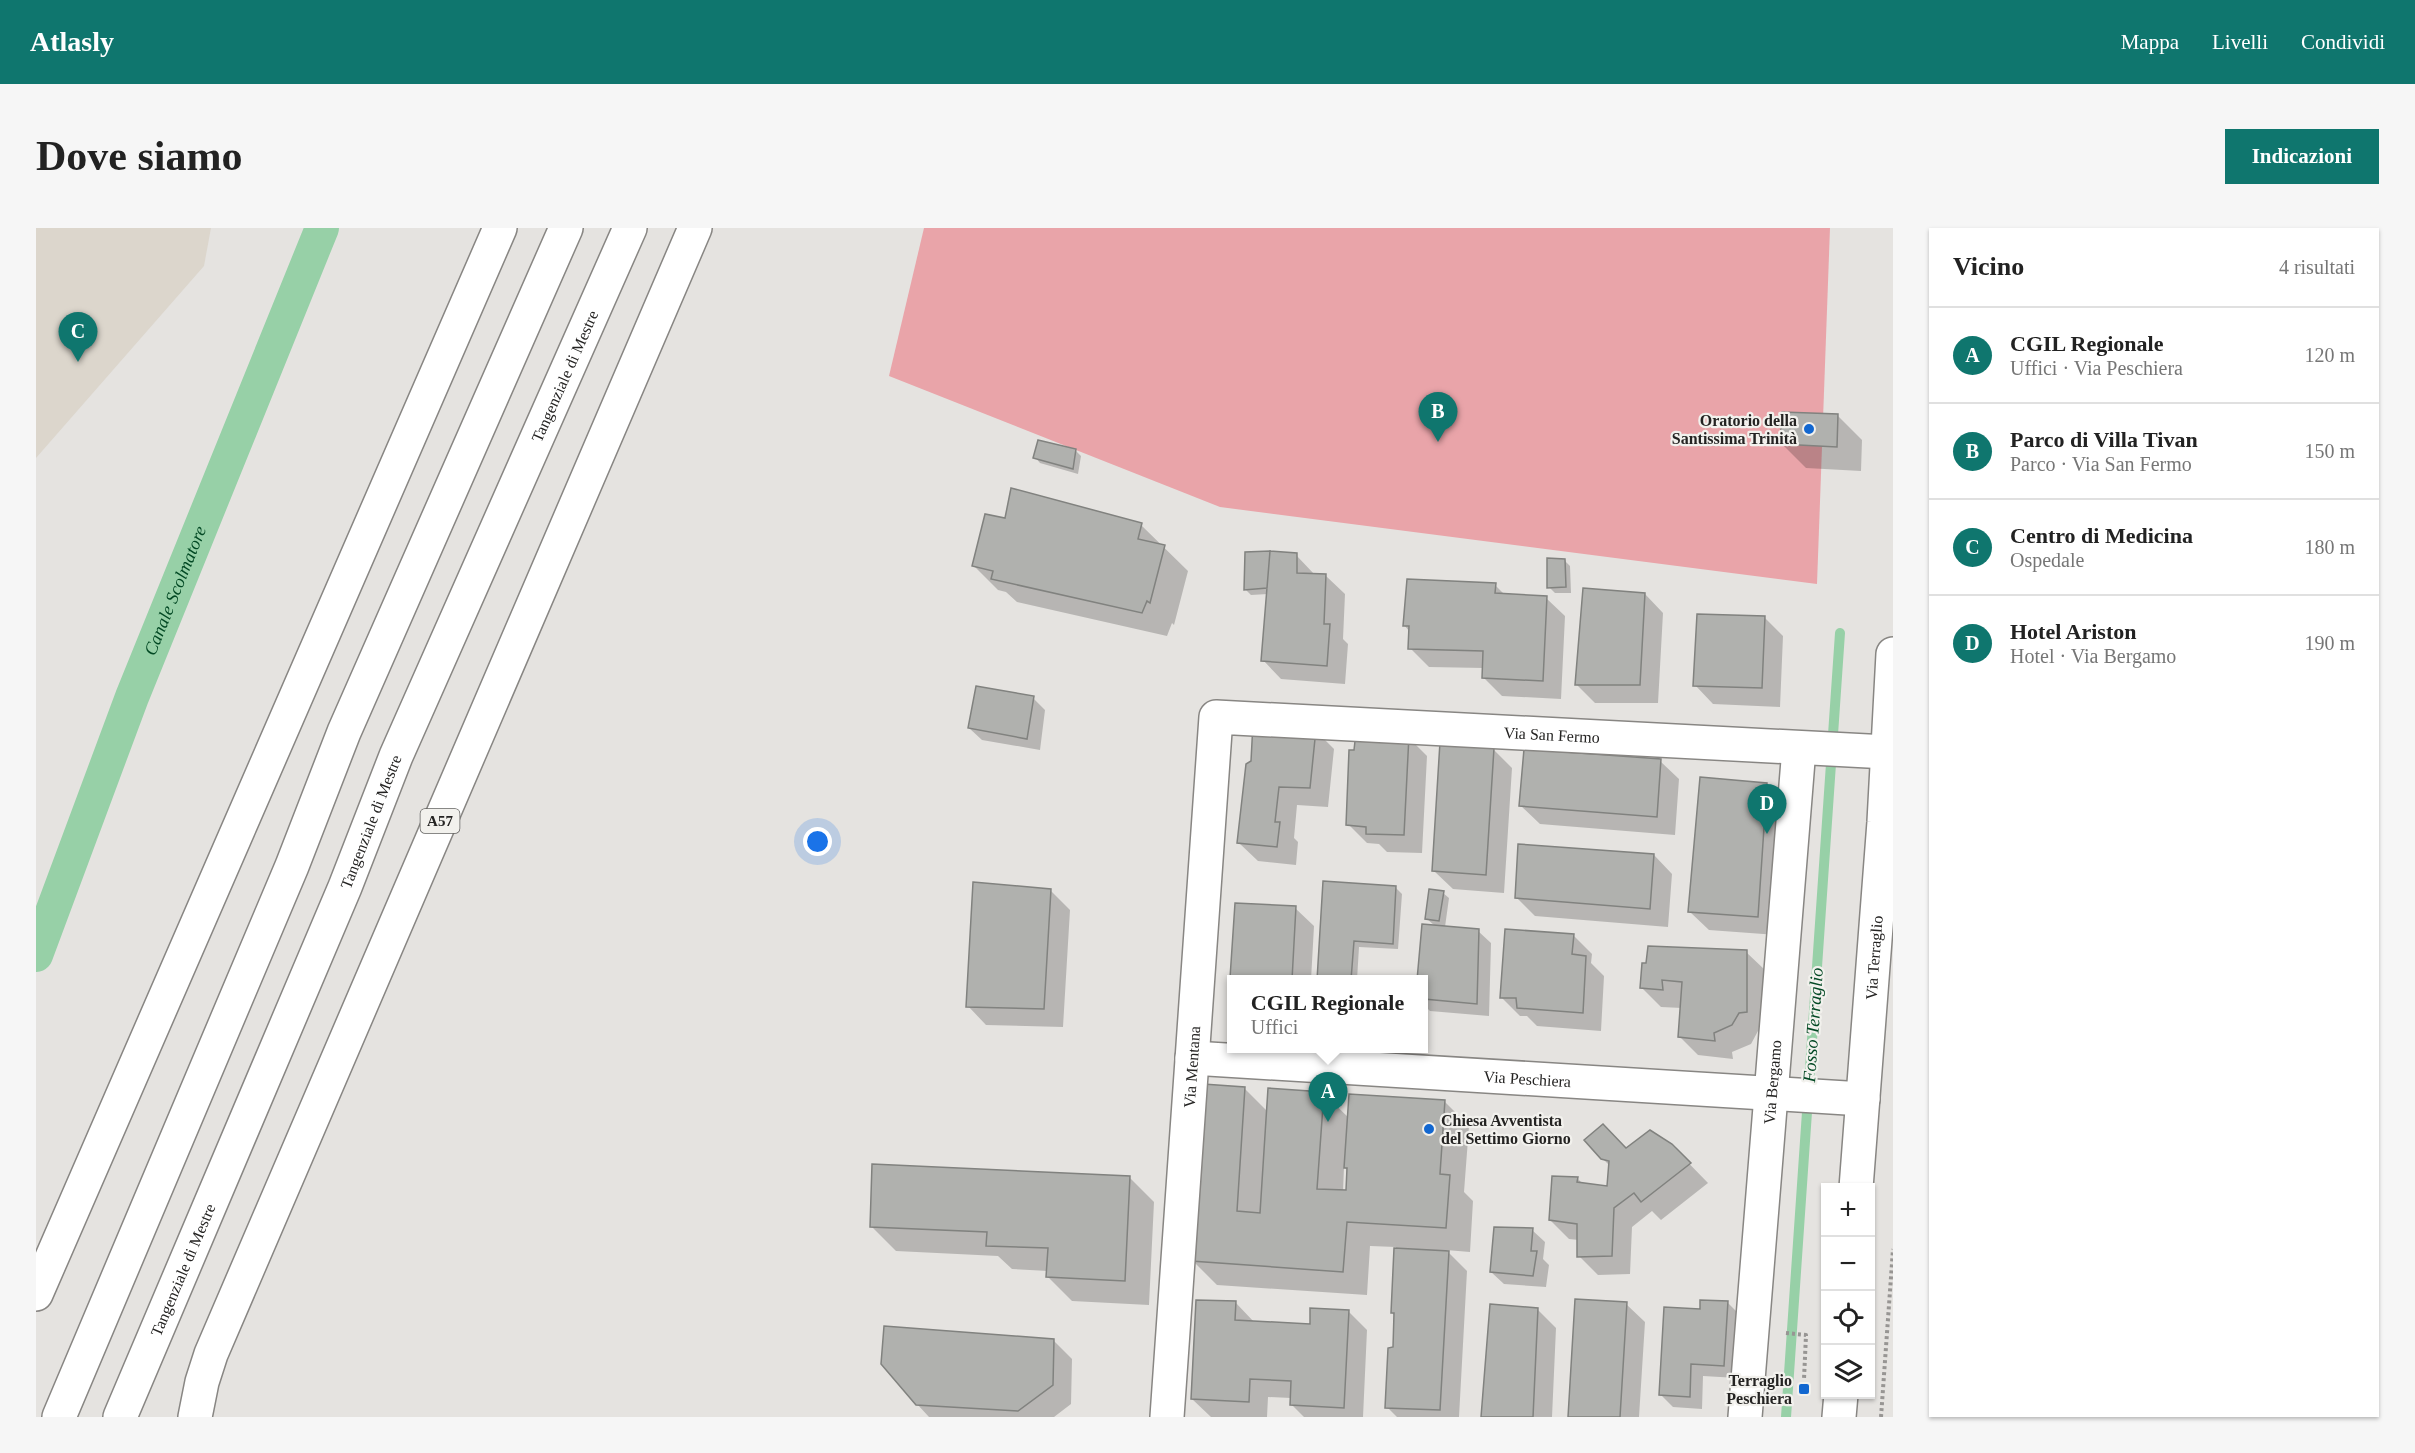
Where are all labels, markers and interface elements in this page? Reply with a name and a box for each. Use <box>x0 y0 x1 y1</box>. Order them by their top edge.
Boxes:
text: Atlasly <box>30 26 114 57</box>
text: Mappa <box>2121 30 2179 54</box>
text: Livelli <box>2212 30 2268 54</box>
text: Condividi <box>2301 30 2385 54</box>
button: Indicazioni <box>2225 129 2379 184</box>
text: Dove siamo <box>36 133 242 179</box>
text: Vicino <box>1953 252 2024 281</box>
text: 4 risultati <box>2279 256 2355 278</box>
street label: Tangenziale di Mestre <box>528 308 601 445</box>
pin: C <box>58 312 98 362</box>
text: CGIL Regionale <box>2010 331 2163 356</box>
text: A <box>1965 344 1980 366</box>
text: 120 m <box>2304 344 2355 366</box>
text: Uffici · Via Peschiera <box>2010 357 2183 379</box>
pin: B <box>1418 392 1458 442</box>
place label: Oratorio della Santissima Trinità <box>1672 412 1797 447</box>
marker: Oratorio della Santissima Trinità <box>1802 422 1816 436</box>
text: Parco di Villa Tivan <box>2010 427 2198 452</box>
text: B <box>1966 440 1979 462</box>
text: 150 m <box>2304 440 2355 462</box>
text: Parco · Via San Fermo <box>2010 453 2192 475</box>
water label: Canale Scolmatore <box>140 523 210 658</box>
text: Centro di Medicina <box>2010 523 2193 548</box>
text: C <box>1965 536 1980 558</box>
text: 180 m <box>2304 536 2355 558</box>
text: Ospedale <box>2010 549 2084 571</box>
text: Hotel Ariston <box>2010 619 2137 644</box>
text: D <box>1965 632 1980 654</box>
text: 190 m <box>2304 632 2355 654</box>
text: Hotel · Via Bergamo <box>2010 645 2176 667</box>
street label: Via San Fermo <box>1503 724 1600 746</box>
street label: Tangenziale di Mestre <box>337 752 405 891</box>
pin: D <box>1748 784 1786 834</box>
road number: A57 <box>420 809 460 833</box>
your location <box>803 827 832 856</box>
street label: Via Terraglio <box>1862 915 1886 1000</box>
water label: Fosso Terraglio <box>1799 967 1827 1084</box>
popup <box>1227 975 1428 1053</box>
text: CGIL Regionale <box>1251 990 1404 1015</box>
text: Uffici <box>1251 1016 1298 1038</box>
street label: Via Mentana <box>1181 1025 1203 1108</box>
street label: Via Bergamo <box>1761 1039 1784 1125</box>
street label: Via Peschiera <box>1483 1068 1572 1090</box>
pin: A <box>1308 1072 1348 1122</box>
place label: Chiesa Avventista del Settimo Giorno <box>1441 1112 1571 1147</box>
marker: Chiesa Avventista del Settimo Giorno <box>1422 1122 1436 1136</box>
map controls <box>1821 1183 1875 1399</box>
button: + <box>1821 1183 1875 1237</box>
street label: Tangenziale di Mestre <box>147 1201 219 1339</box>
button: − <box>1821 1237 1875 1291</box>
button: locate <box>1821 1291 1875 1345</box>
button: layers <box>1821 1345 1875 1399</box>
place label: Terraglio Peschiera <box>1726 1372 1792 1407</box>
marker: Terraglio Peschiera <box>1797 1382 1811 1396</box>

